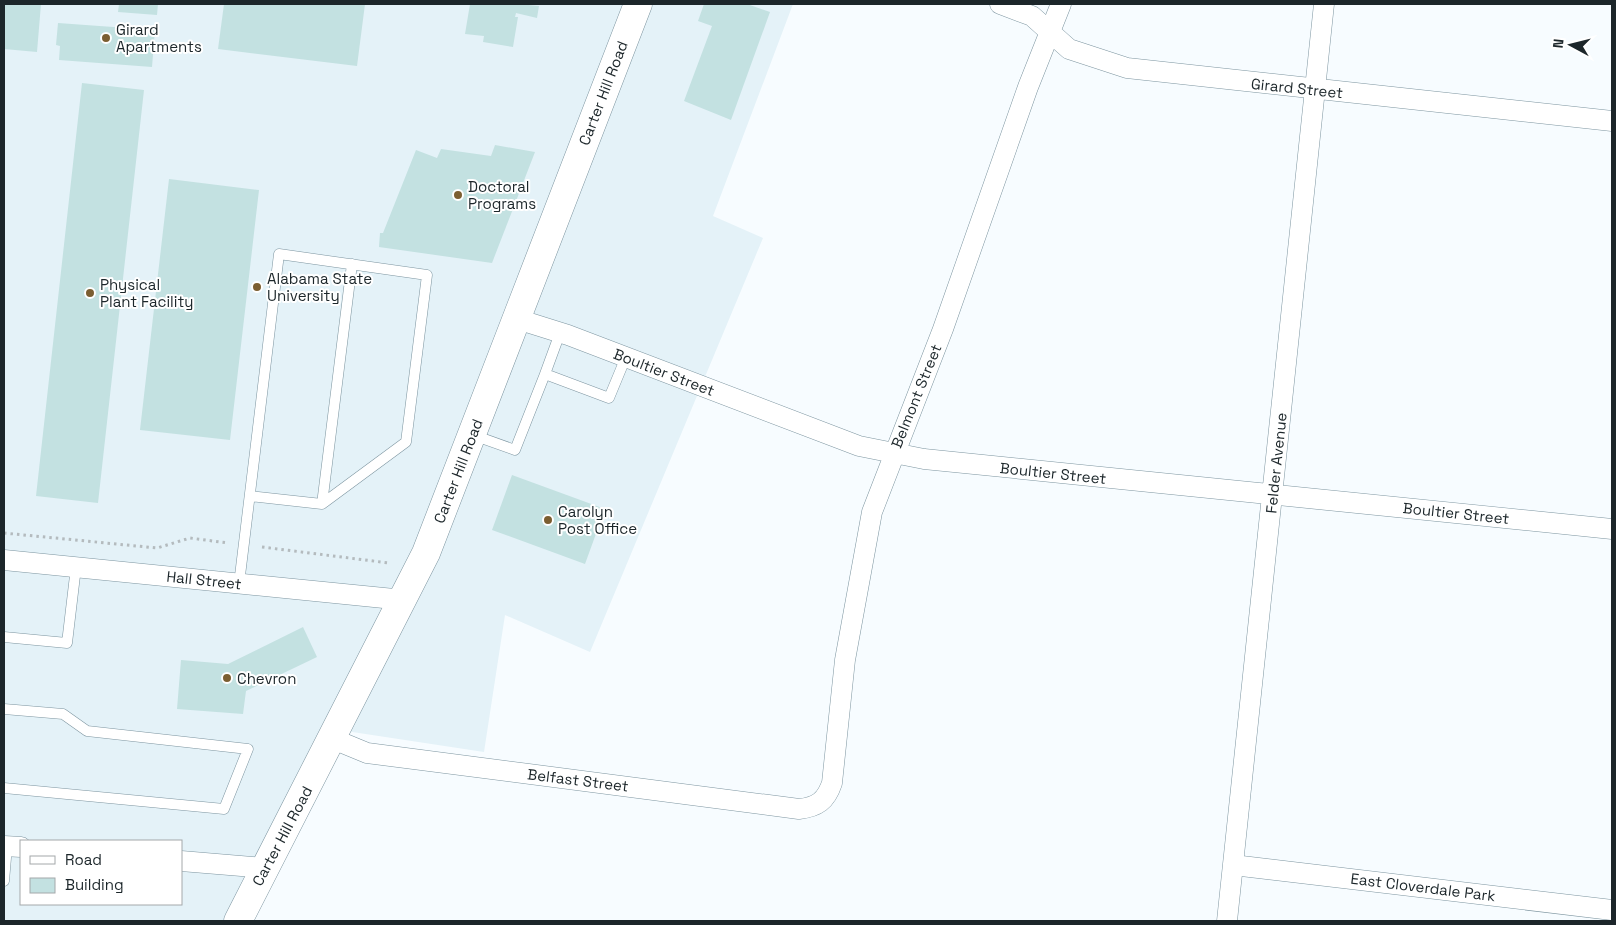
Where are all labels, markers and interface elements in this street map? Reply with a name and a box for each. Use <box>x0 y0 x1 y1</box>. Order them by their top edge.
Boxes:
place label: Girard Apartments <box>116 20 202 56</box>
north arrow <box>1546 20 1596 70</box>
marker: Girard Apartments <box>100 32 112 44</box>
street label: Carter Hill Road <box>574 38 632 148</box>
text: N <box>1549 38 1568 49</box>
street label: Girard Street <box>1250 74 1344 102</box>
place label: Doctoral Programs <box>468 177 536 213</box>
marker: Doctoral Programs <box>452 189 464 201</box>
place label: Alabama State University <box>267 269 372 305</box>
place label: Physical Plant Facility <box>100 275 194 311</box>
marker: Alabama State University <box>251 281 263 293</box>
marker: Physical Plant Facility <box>84 287 96 299</box>
street label: Belmont Street <box>887 341 945 451</box>
street label: Boultier Street <box>611 344 717 400</box>
street label: Felder Avenue <box>1261 411 1291 514</box>
street label: Carter Hill Road <box>429 416 487 526</box>
street label: Boultier Street <box>999 458 1107 488</box>
street label: Boultier Street <box>1402 498 1510 528</box>
place label: Carolyn Post Office <box>558 502 637 538</box>
marker: Carolyn Post Office <box>542 514 554 526</box>
street label: Hall Street <box>165 567 243 593</box>
place label: Chevron <box>237 669 296 688</box>
marker: Chevron <box>221 672 233 684</box>
street label: Belfast Street <box>526 764 630 796</box>
street label: Carter Hill Road <box>248 783 316 889</box>
legend <box>20 840 182 905</box>
text: Road <box>65 850 102 869</box>
street label: East Cloverdale Park <box>1350 869 1496 905</box>
text: Building <box>65 875 124 894</box>

